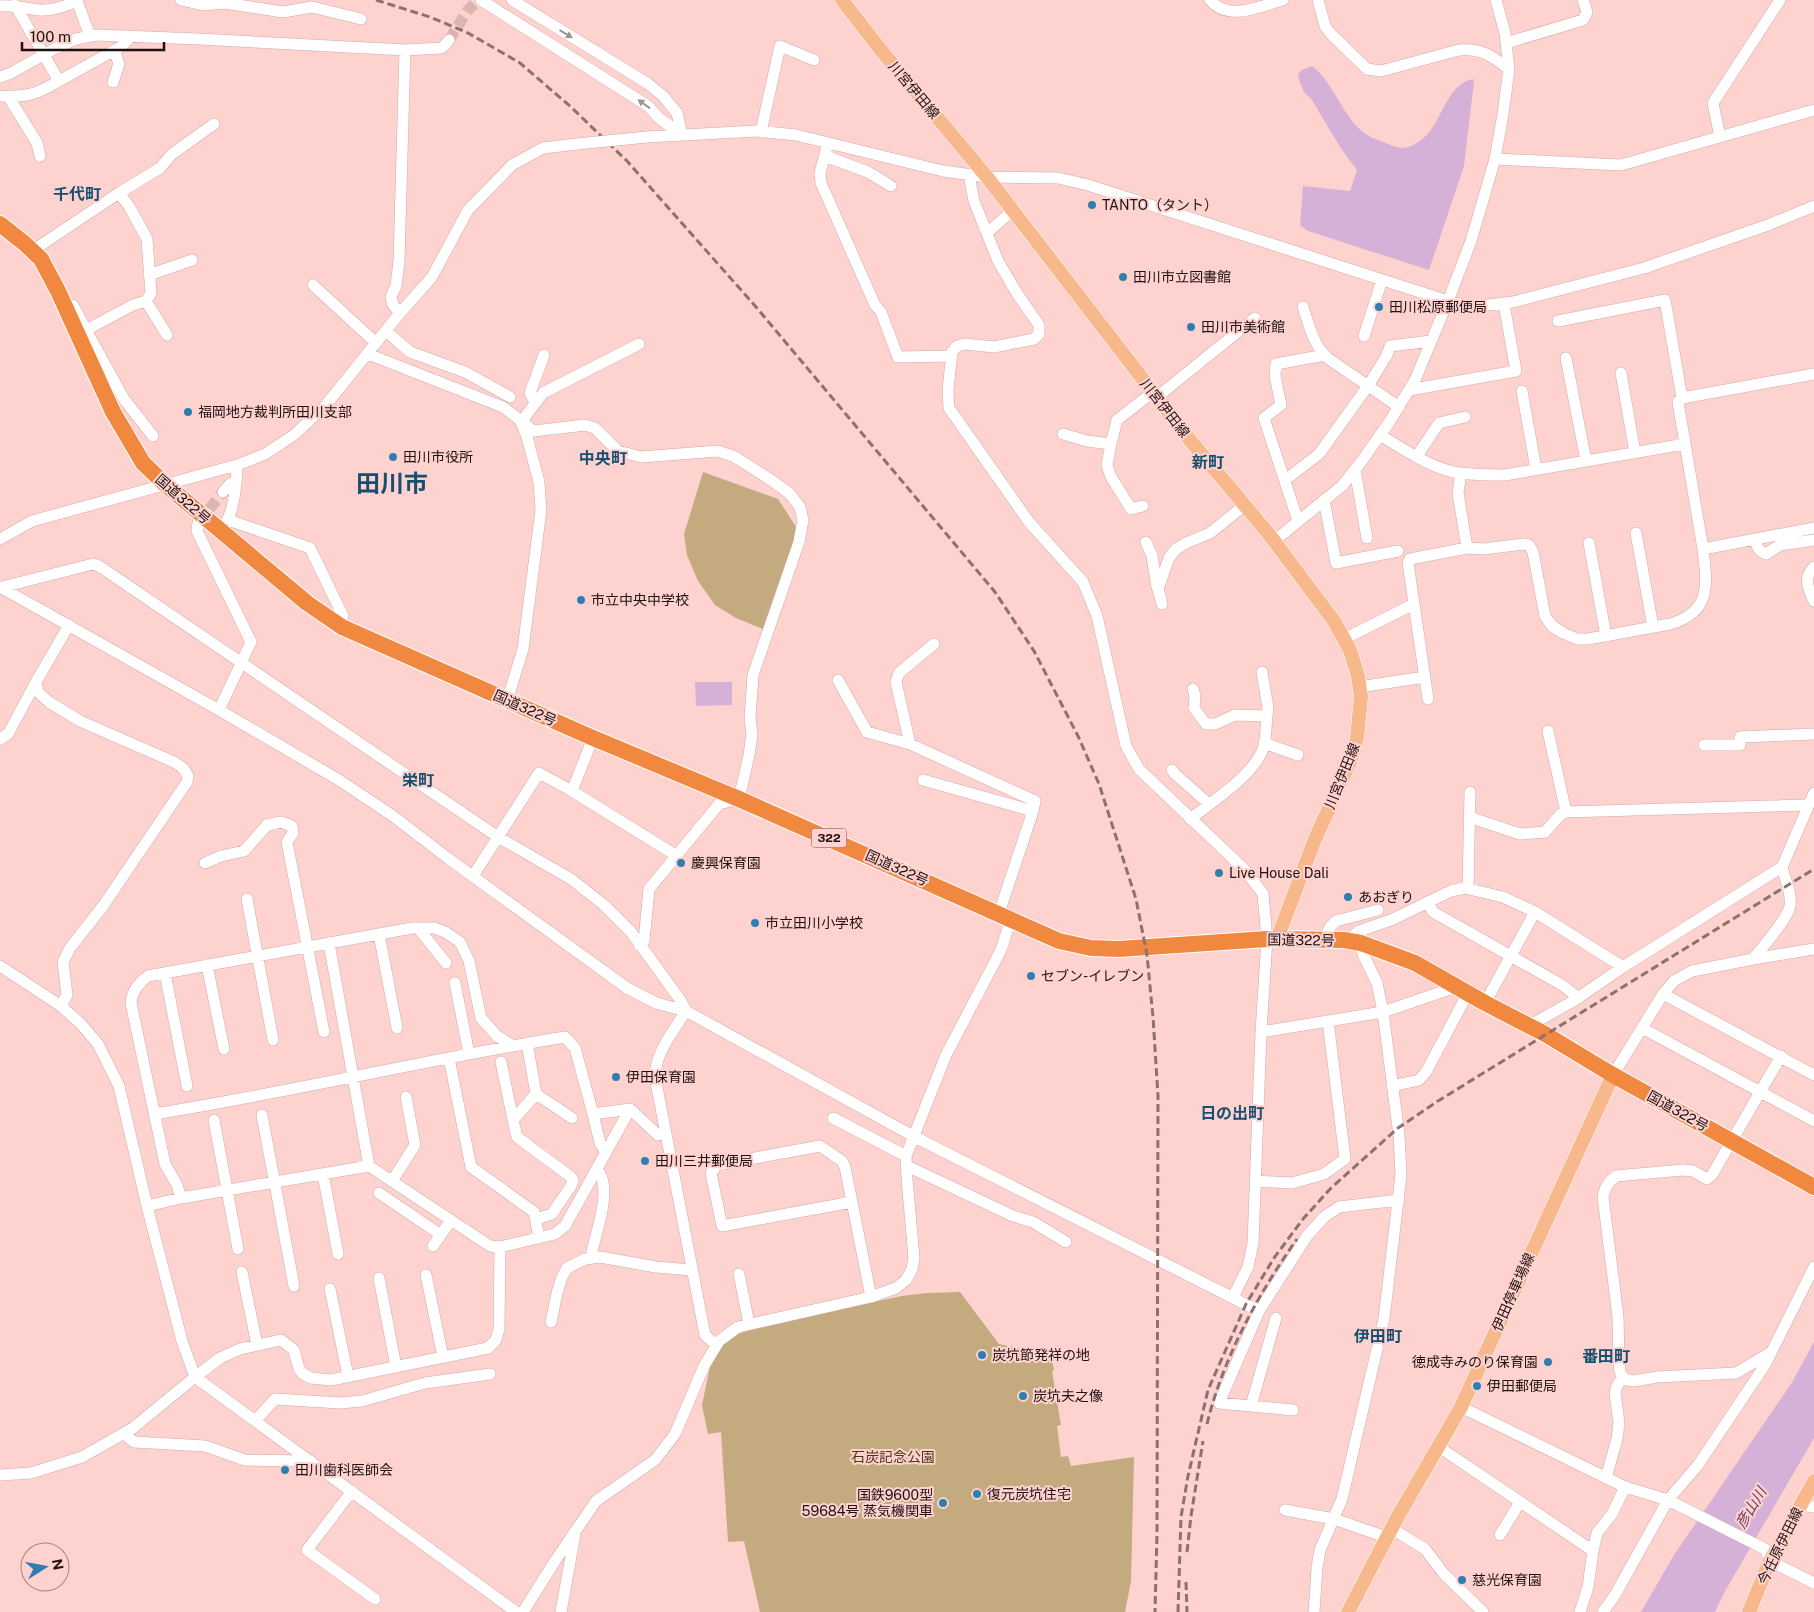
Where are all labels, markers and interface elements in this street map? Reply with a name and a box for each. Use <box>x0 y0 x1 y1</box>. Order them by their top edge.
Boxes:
scale bar <box>22 20 165 52</box>
text: 100 m <box>30 28 71 45</box>
one-way arrow <box>559 29 572 38</box>
street label: 川宮伊田線 <box>885 58 943 122</box>
one-way arrow <box>637 99 651 109</box>
district label: 千代町 <box>53 185 101 204</box>
place label: TANTO（タント） <box>1102 197 1218 213</box>
marker: TANTO（タント） <box>1086 199 1098 211</box>
place label: 田川市立図書館 <box>1133 269 1231 285</box>
marker: 田川市立図書館 <box>1117 271 1129 283</box>
place label: 田川松原郵便局 <box>1389 299 1487 315</box>
marker: 田川松原郵便局 <box>1373 301 1385 313</box>
place label: 田川市美術館 <box>1201 319 1285 335</box>
marker: 田川市美術館 <box>1185 321 1197 333</box>
street label: 川宮伊田線 <box>1137 375 1193 441</box>
place label: 福岡地方裁判所田川支部 <box>198 404 352 420</box>
marker: 福岡地方裁判所田川支部 <box>182 406 194 418</box>
place label: 田川市役所 <box>403 449 473 465</box>
district label: 中央町 <box>579 449 627 468</box>
marker: 田川市役所 <box>387 451 399 463</box>
district label: 新町 <box>1192 453 1224 472</box>
district label: 田川市 <box>356 469 428 497</box>
street label: 国道322号 <box>152 471 214 527</box>
place label: 市立中央中学校 <box>591 592 689 608</box>
marker: 市立中央中学校 <box>575 594 587 606</box>
street label: 国道322号 <box>491 687 559 729</box>
street label: 川宮伊田線 <box>1321 741 1363 811</box>
district label: 栄町 <box>402 771 434 790</box>
road number: 322 <box>812 828 846 848</box>
street label: 国道322号 <box>863 847 931 889</box>
place label: 慶興保育園 <box>691 855 761 871</box>
marker: 慶興保育園 <box>675 857 687 869</box>
place label: Live House Dali <box>1229 865 1329 881</box>
marker: Live House Dali <box>1213 867 1225 879</box>
place label: あおぎり <box>1358 889 1414 905</box>
marker: あおぎり <box>1342 891 1354 903</box>
place label: 市立田川小学校 <box>765 915 863 931</box>
marker: 市立田川小学校 <box>749 917 761 929</box>
street label: 国道322号 <box>1267 931 1335 949</box>
place label: セブン-イレブン <box>1041 968 1144 984</box>
marker: セブン-イレブン <box>1025 970 1037 982</box>
place label: 伊田保育園 <box>626 1069 696 1085</box>
marker: 伊田保育園 <box>610 1071 622 1083</box>
street label: 国道322号 <box>1645 1088 1711 1134</box>
district label: 日の出町 <box>1200 1104 1264 1123</box>
place label: 田川三井郵便局 <box>655 1153 753 1169</box>
marker: 田川三井郵便局 <box>639 1155 651 1167</box>
street label: 伊田停車場線 <box>1489 1250 1537 1334</box>
district label: 伊田町 <box>1353 1327 1402 1346</box>
place label: 炭坑節発祥の地 <box>992 1347 1090 1363</box>
district label: 番田町 <box>1582 1347 1630 1366</box>
marker: 炭坑節発祥の地 <box>976 1349 988 1361</box>
place label: 徳成寺みのり保育園 <box>1412 1354 1538 1370</box>
marker: 徳成寺みのり保育園 <box>1542 1356 1554 1368</box>
place label: 伊田郵便局 <box>1487 1378 1557 1394</box>
marker: 伊田郵便局 <box>1471 1380 1483 1392</box>
place label: 炭坑夫之像 <box>1033 1388 1103 1404</box>
marker: 炭坑夫之像 <box>1017 1390 1029 1402</box>
park label: 石炭記念公園 <box>851 1449 935 1465</box>
place label: 田川歯科医師会 <box>295 1462 393 1478</box>
marker: 田川歯科医師会 <box>279 1464 291 1476</box>
water label: 彦山川 <box>1732 1482 1770 1531</box>
place label: 復元炭坑住宅 <box>987 1486 1071 1502</box>
place label: 国鉄9600型 59684号 蒸気機関車 <box>802 1487 933 1519</box>
marker: 復元炭坑住宅 <box>971 1488 983 1500</box>
marker: 国鉄9600型 59684号 蒸気機関車 <box>937 1497 949 1509</box>
street label: 今任原伊田線 <box>1754 1505 1806 1587</box>
north arrow <box>20 1542 70 1592</box>
text: N <box>49 1558 67 1571</box>
place label: 慈光保育園 <box>1472 1572 1542 1588</box>
marker: 慈光保育園 <box>1456 1574 1468 1586</box>

